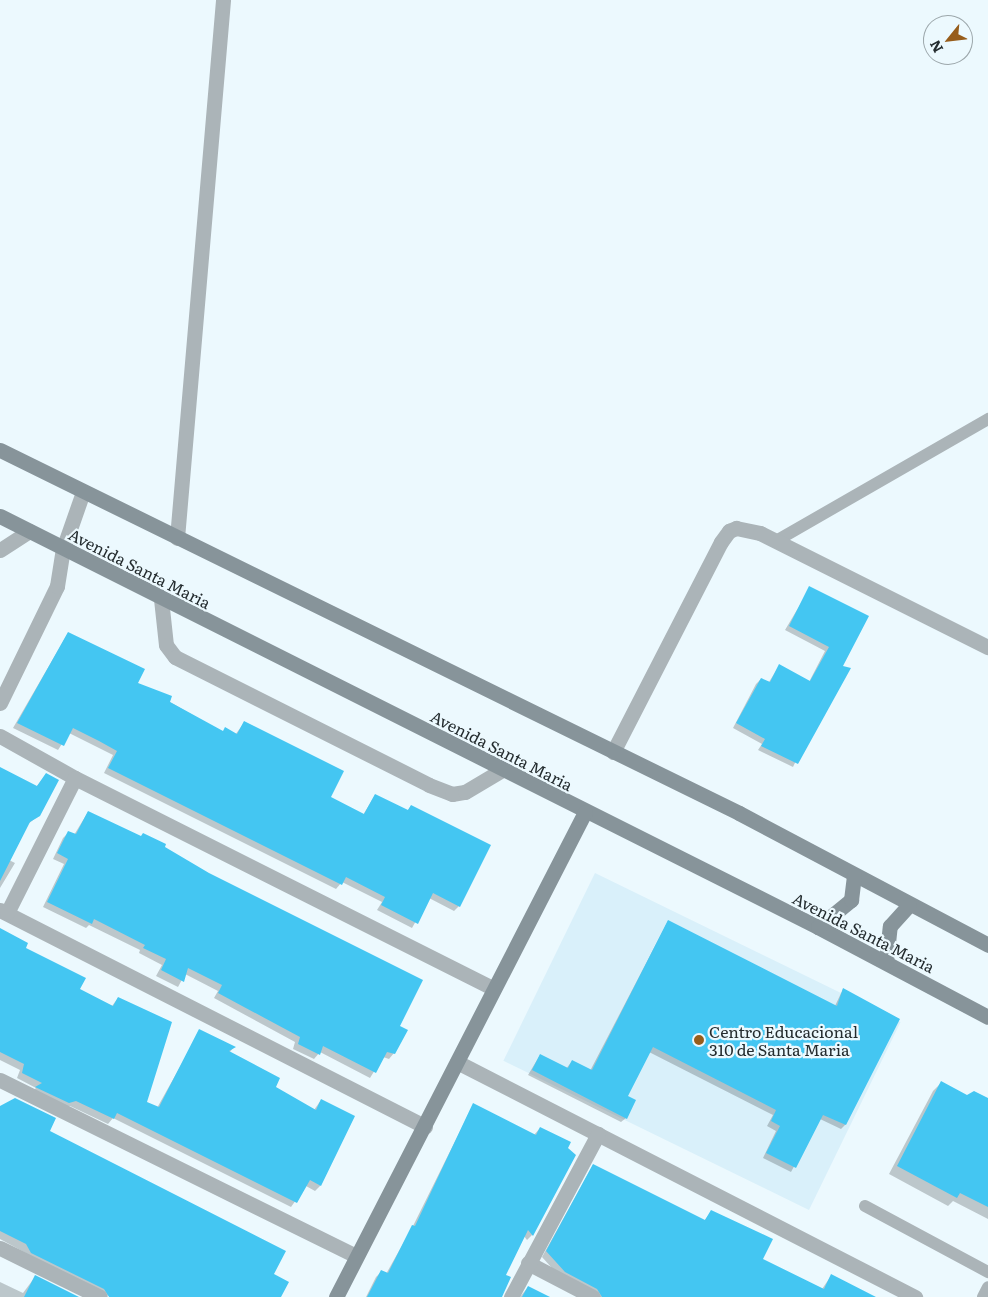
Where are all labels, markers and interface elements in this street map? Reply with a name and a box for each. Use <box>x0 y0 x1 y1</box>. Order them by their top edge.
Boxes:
north arrow <box>923 15 973 65</box>
text: N <box>924 37 947 57</box>
street label: Avenida Santa Maria <box>66 524 214 612</box>
street label: Avenida Santa Maria <box>428 706 576 794</box>
street label: Avenida Santa Maria <box>790 888 938 976</box>
place label: Centro Educacional 310 de Santa Maria <box>709 1021 858 1059</box>
marker: Centro Educacional 310 de Santa Maria <box>693 1034 705 1046</box>

